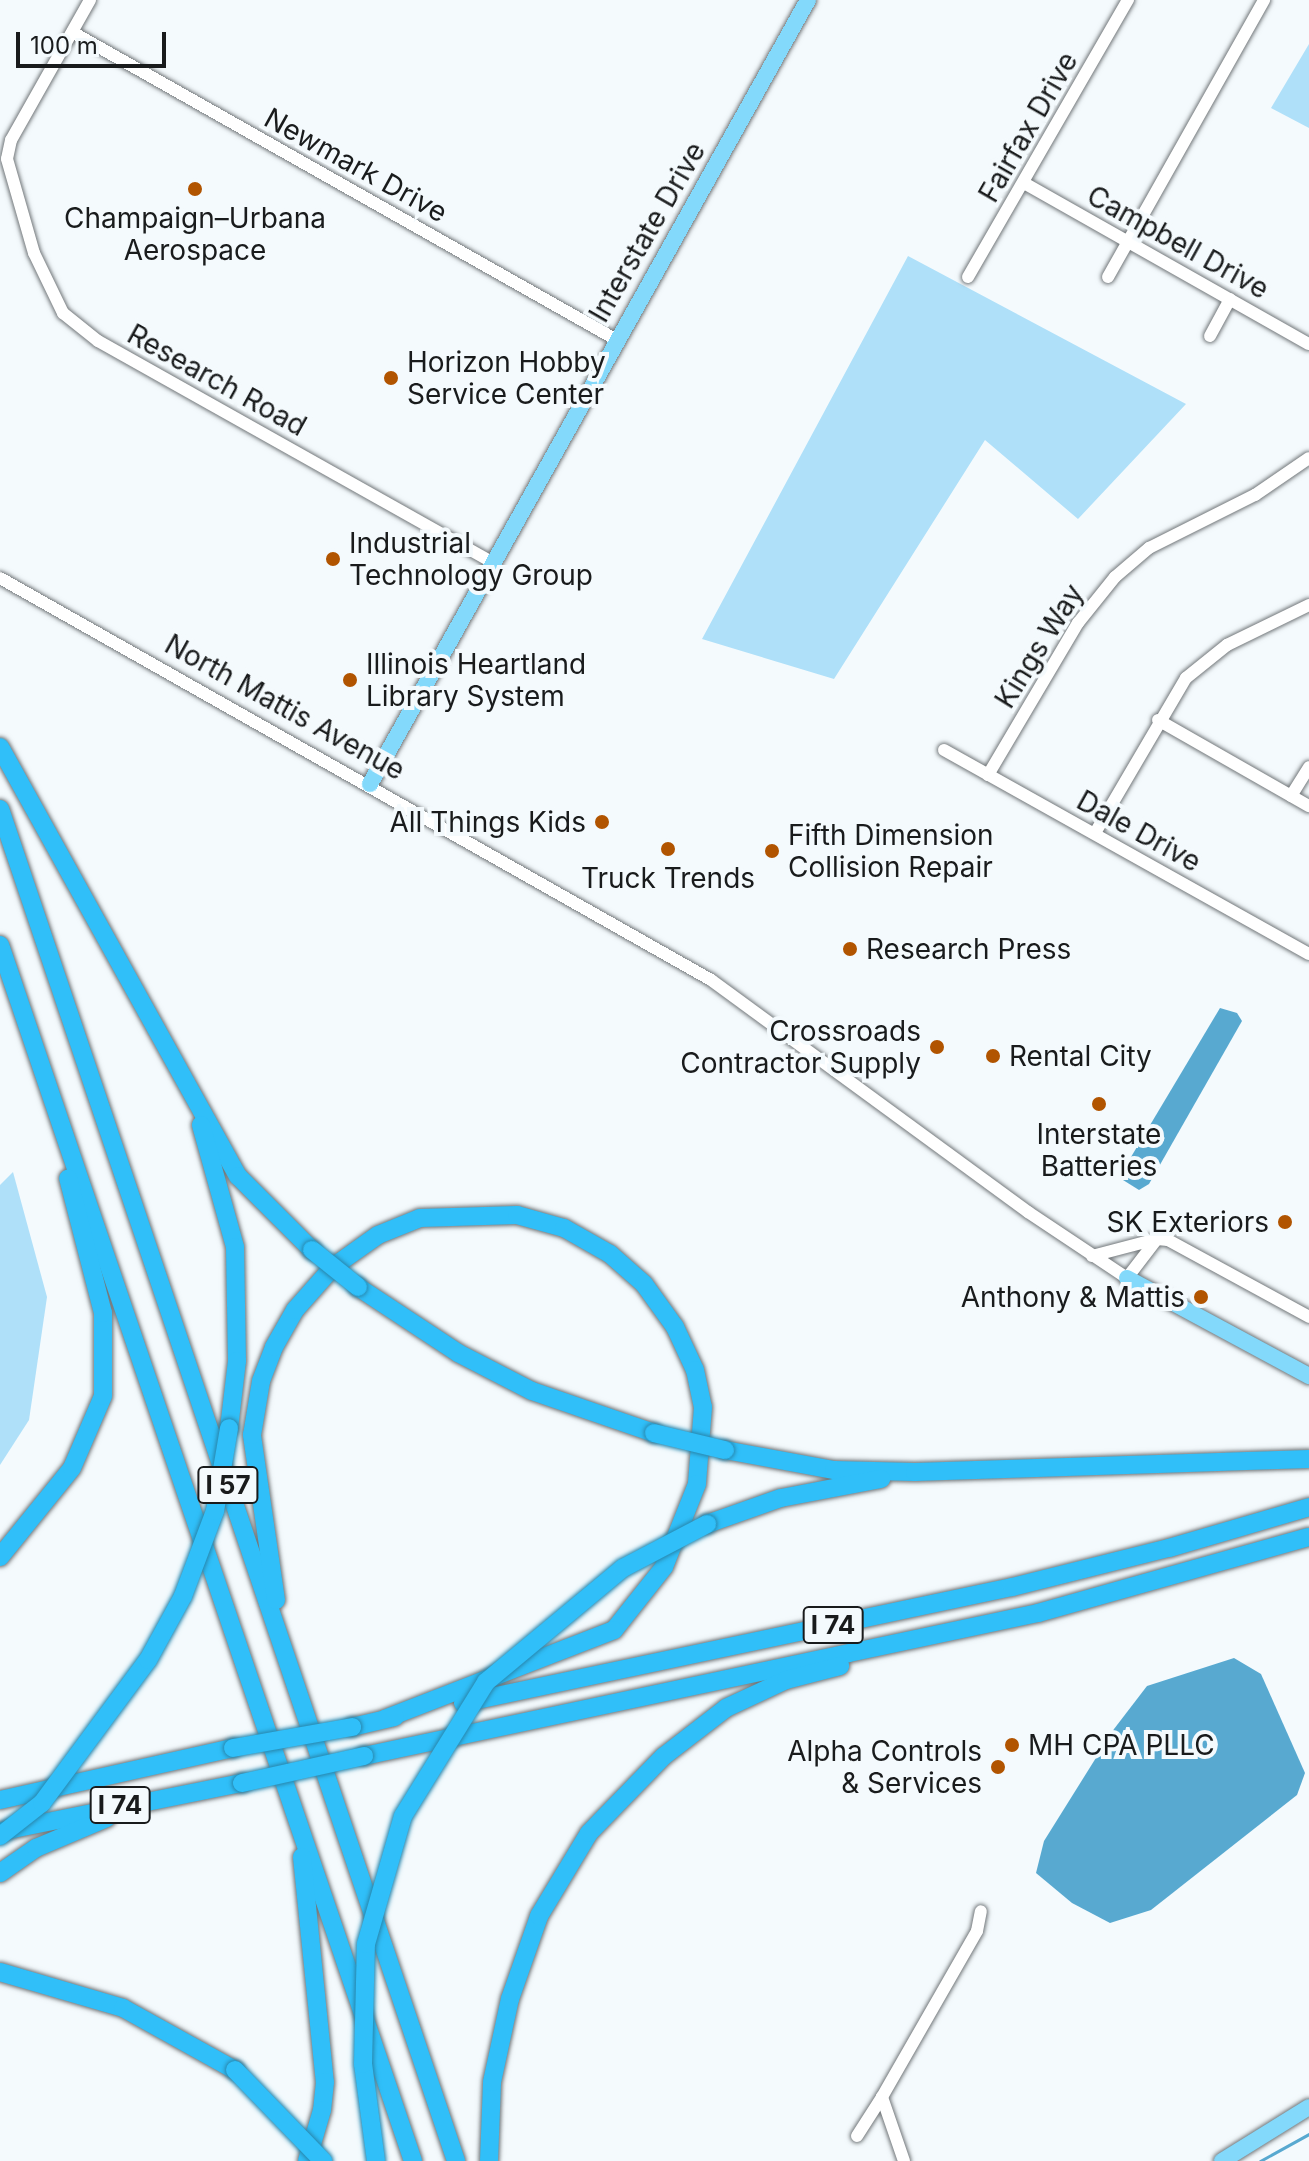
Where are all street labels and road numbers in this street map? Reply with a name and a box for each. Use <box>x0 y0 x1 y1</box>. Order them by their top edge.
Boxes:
street label: Fairfax Drive <box>972 46 1084 208</box>
street label: Newmark Drive <box>259 101 453 229</box>
street label: Interstate Drive <box>582 136 712 328</box>
street label: Campbell Drive <box>1081 178 1275 306</box>
street label: Research Road <box>122 317 312 443</box>
street label: Kings Way <box>988 578 1090 714</box>
street label: North Mattis Avenue <box>159 627 411 787</box>
street label: Dale Drive <box>1071 783 1207 879</box>
road number: I 57 <box>196 1463 260 1507</box>
road number: I 74 <box>801 1603 865 1647</box>
road number: I 74 <box>88 1783 152 1827</box>

